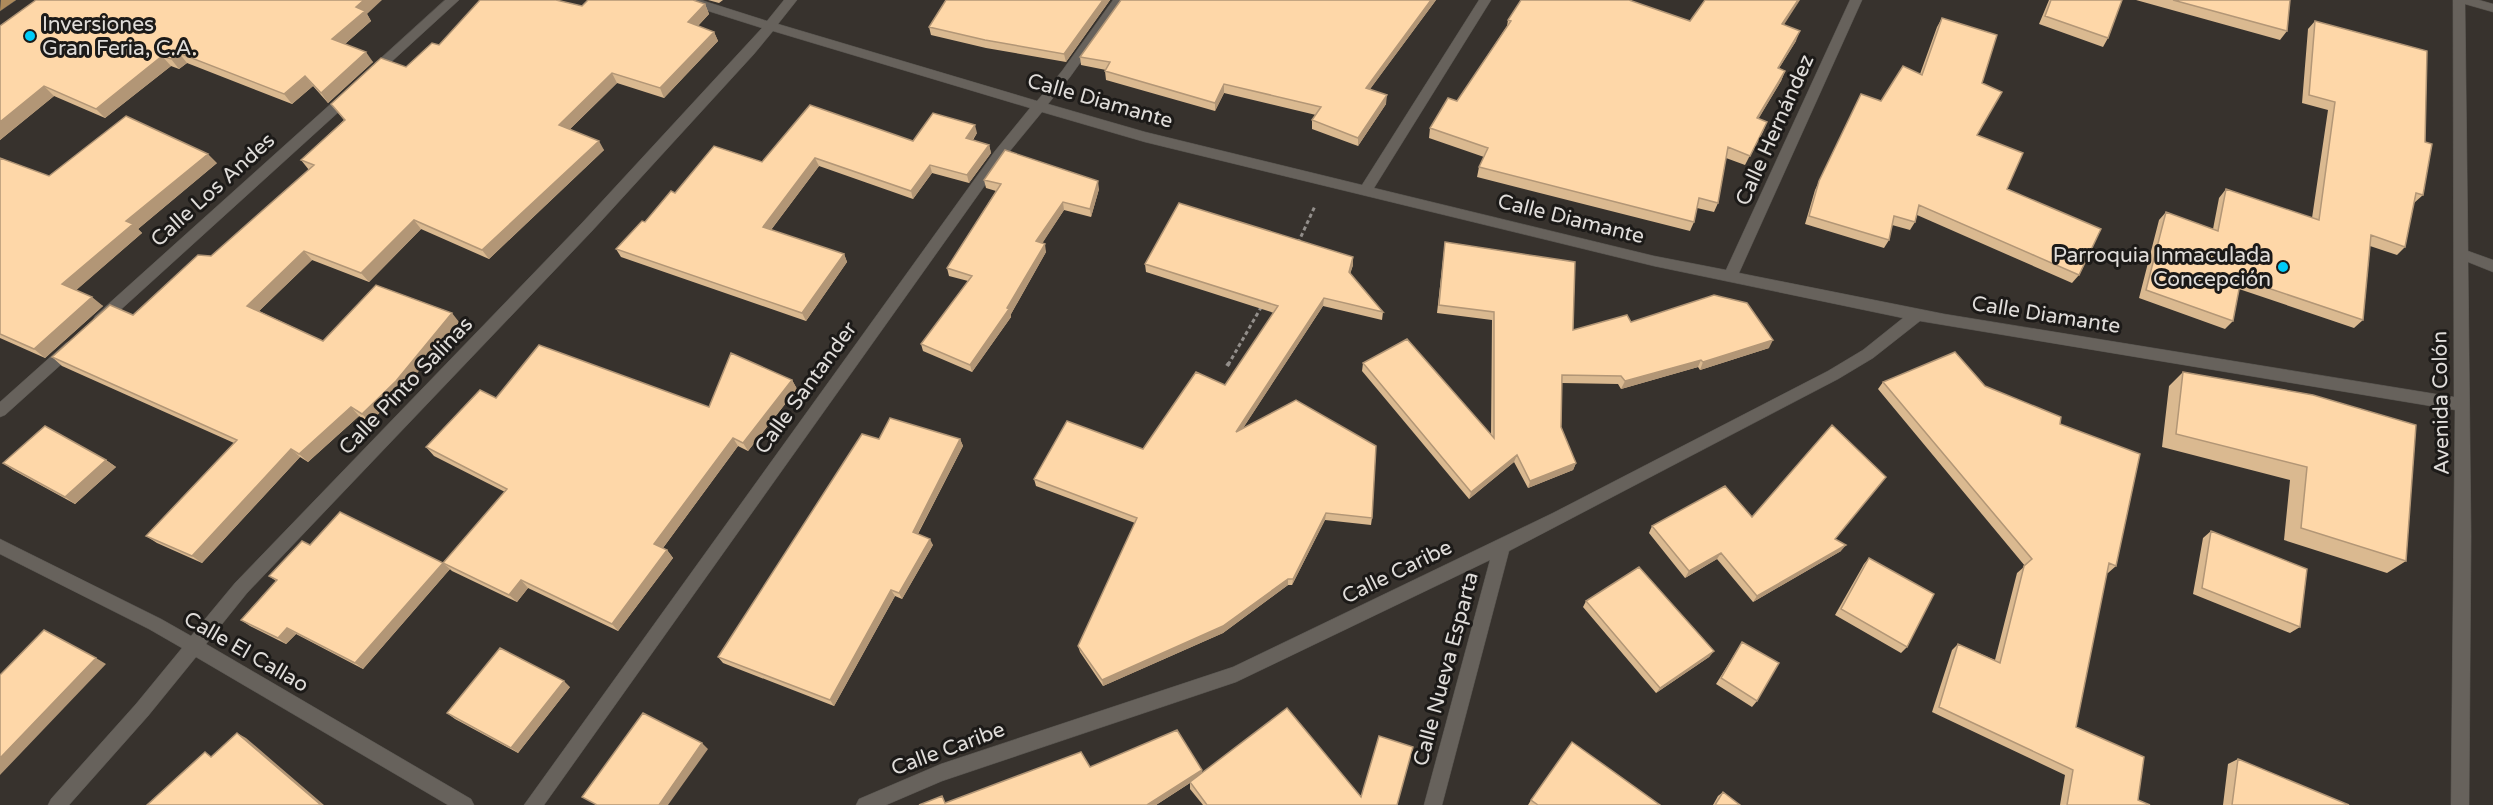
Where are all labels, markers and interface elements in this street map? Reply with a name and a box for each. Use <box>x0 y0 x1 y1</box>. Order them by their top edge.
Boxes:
place label: Inversiones Gran Feria, C.A. <box>42 12 197 61</box>
marker: Inversiones Gran Feria, C.A. <box>23 29 37 43</box>
street label: Calle Hernández <box>1730 51 1820 209</box>
street label: Calle Diamante <box>1024 68 1176 134</box>
street label: Calle Los Andes <box>146 128 280 252</box>
street label: Calle Diamante <box>1495 189 1647 249</box>
place label: Parroquia Inmaculada Concepción <box>2053 243 2271 292</box>
marker: Parroquia Inmaculada Concepción <box>2276 260 2290 274</box>
street label: Calle Diamante <box>1970 291 2122 339</box>
street label: Calle Pinto Salinas <box>334 312 478 460</box>
street label: Calle Santander <box>750 317 862 459</box>
street label: Avenida Colón <box>2427 331 2455 475</box>
street label: Calle Caribe <box>1338 535 1456 609</box>
street label: Calle Nueva Esparta <box>1408 569 1484 769</box>
street label: Calle El Callao <box>179 606 313 698</box>
street label: Calle Caribe <box>888 717 1008 781</box>

